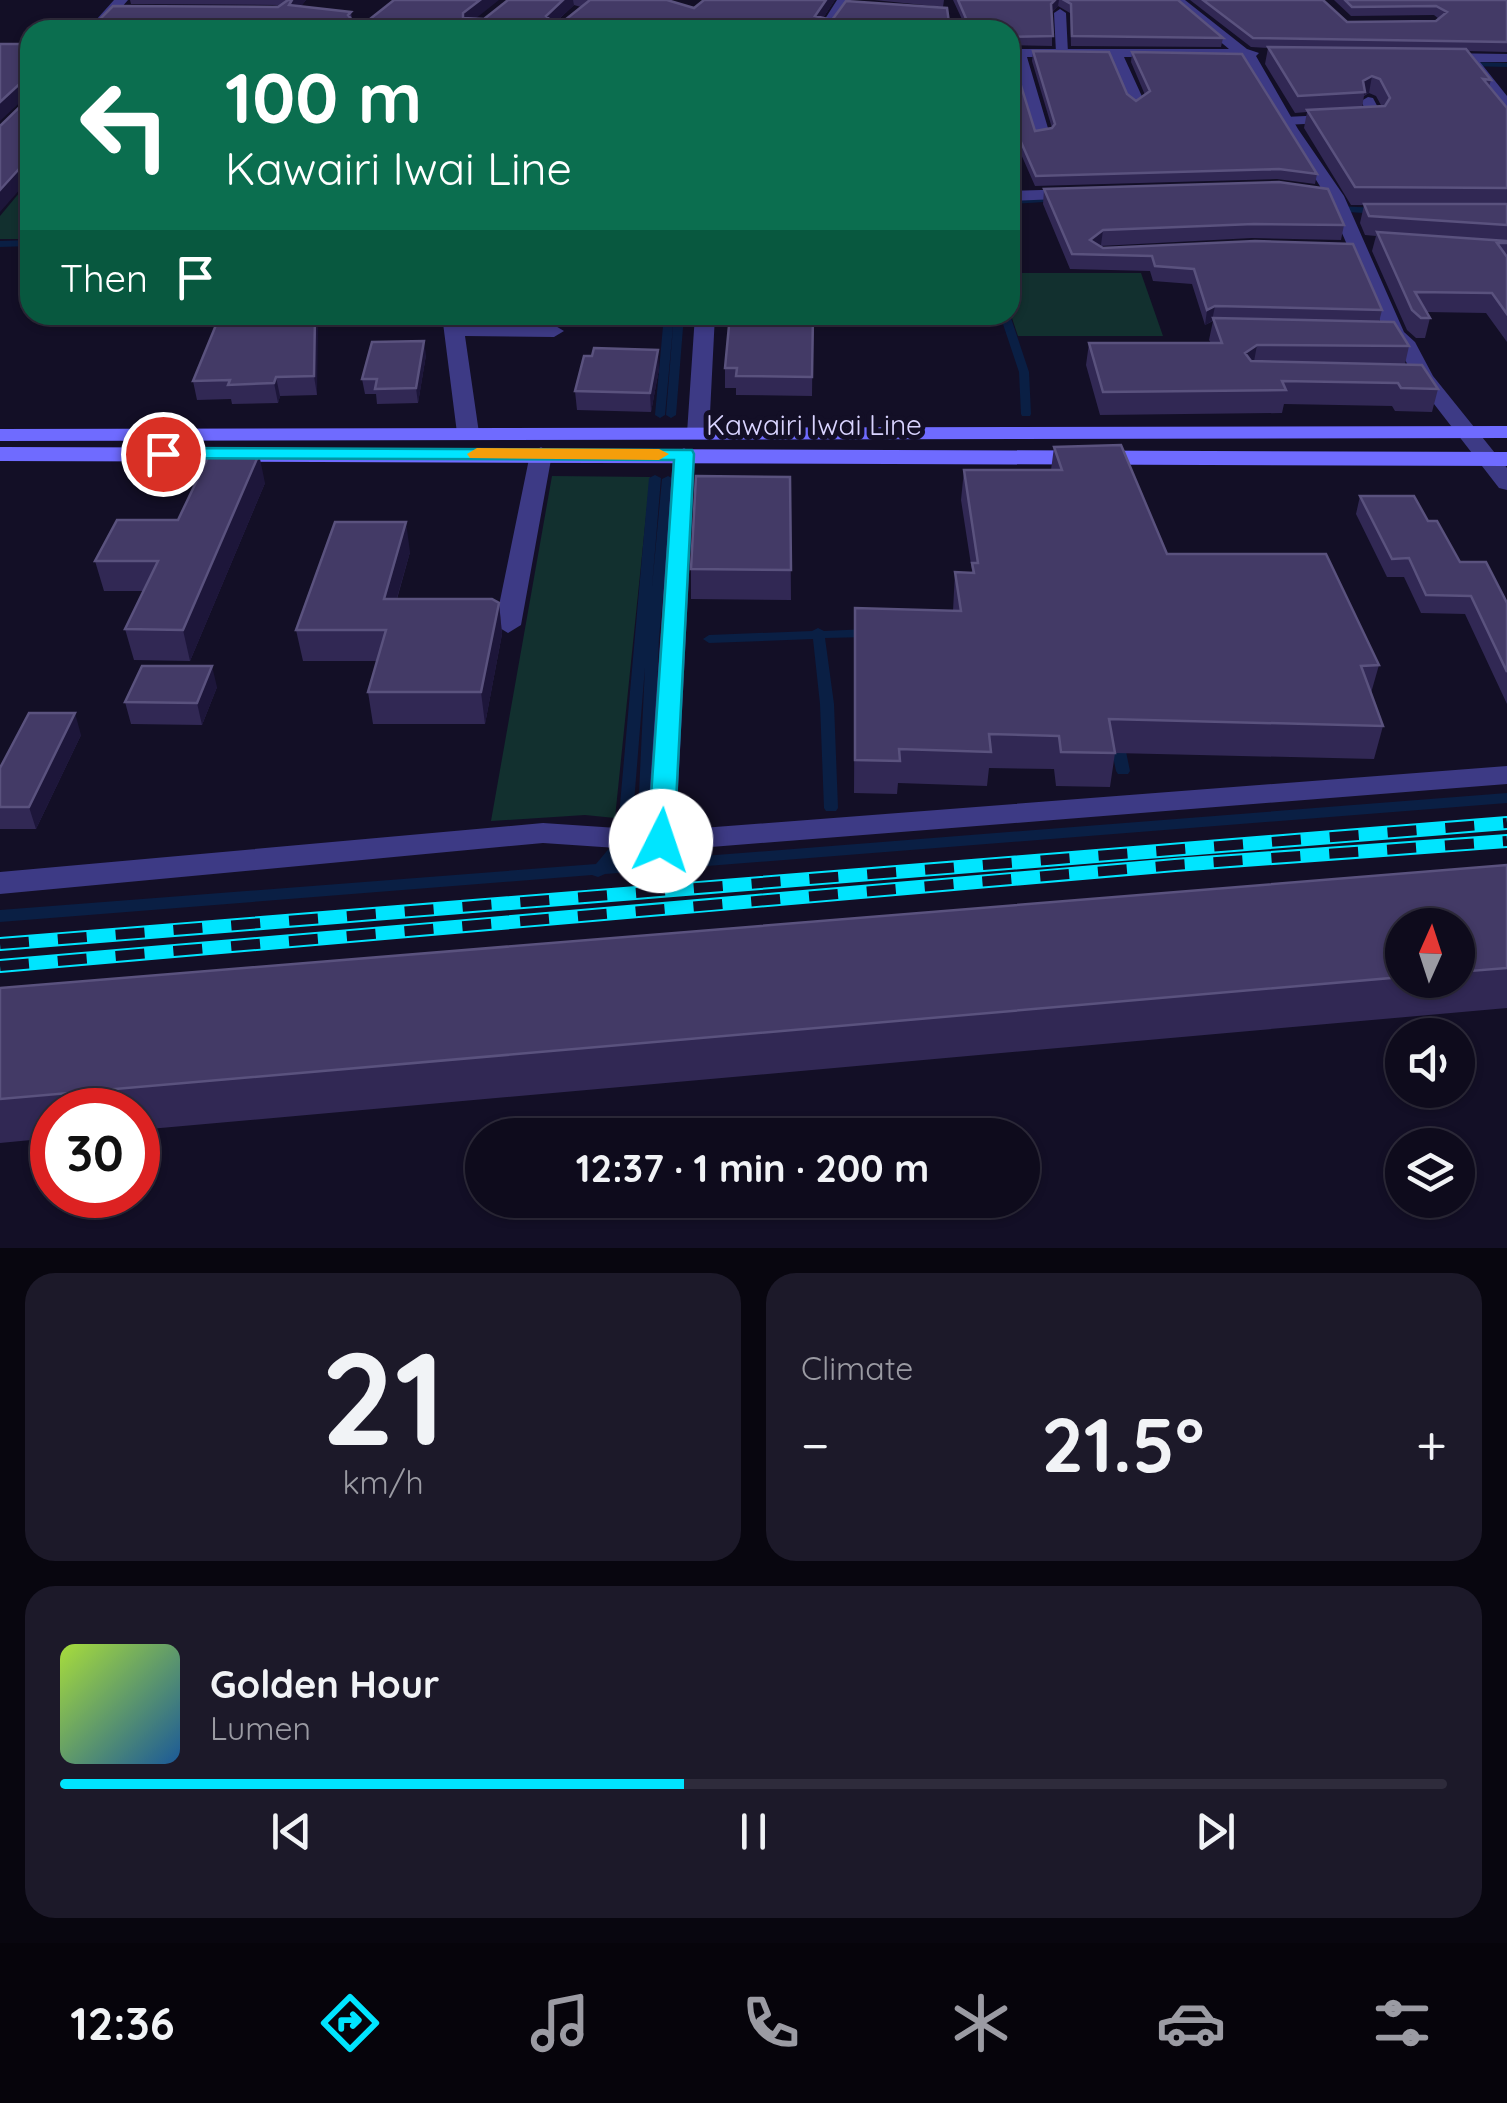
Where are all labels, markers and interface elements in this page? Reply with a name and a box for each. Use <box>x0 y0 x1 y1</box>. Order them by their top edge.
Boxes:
text: 100 m <box>225 53 422 141</box>
icon: left <box>60 60 190 190</box>
text: Kawairi Iwai Line <box>225 140 572 196</box>
icon: arrive <box>168 250 223 305</box>
text: Then <box>60 254 148 302</box>
street label: Kawairi Iwai Line <box>706 407 922 442</box>
pin <box>121 412 206 497</box>
icon: arrive <box>136 427 191 482</box>
position arrow <box>609 789 713 893</box>
north arrow <box>1385 908 1475 998</box>
map controls <box>1385 908 1475 1218</box>
button: sound <box>1385 1018 1475 1108</box>
speed limit sign: 30 <box>30 1088 160 1218</box>
button: layers <box>1385 1128 1475 1218</box>
text: 12:37 · 1 min · 200 m <box>576 1144 929 1192</box>
text: 21 <box>321 1315 445 1478</box>
text: Climate <box>801 1348 913 1388</box>
text: 21.5° <box>1041 1397 1204 1491</box>
text: − <box>801 1410 830 1479</box>
text: + <box>1416 1410 1447 1479</box>
text: km/h <box>342 1462 424 1502</box>
text: Golden Hour <box>210 1660 439 1708</box>
text: Lumen <box>210 1708 311 1748</box>
icon: previous <box>264 1804 319 1859</box>
icon: pause <box>726 1804 781 1859</box>
icon: next <box>1188 1804 1243 1859</box>
icon: directions <box>315 1988 385 2058</box>
icon: music <box>525 1988 595 2058</box>
icon: phone <box>736 1988 806 2058</box>
icon: climate <box>946 1988 1016 2058</box>
icon: car <box>1156 1988 1226 2058</box>
icon: filters <box>1367 1988 1437 2058</box>
text: 12:36 <box>70 1995 175 2051</box>

